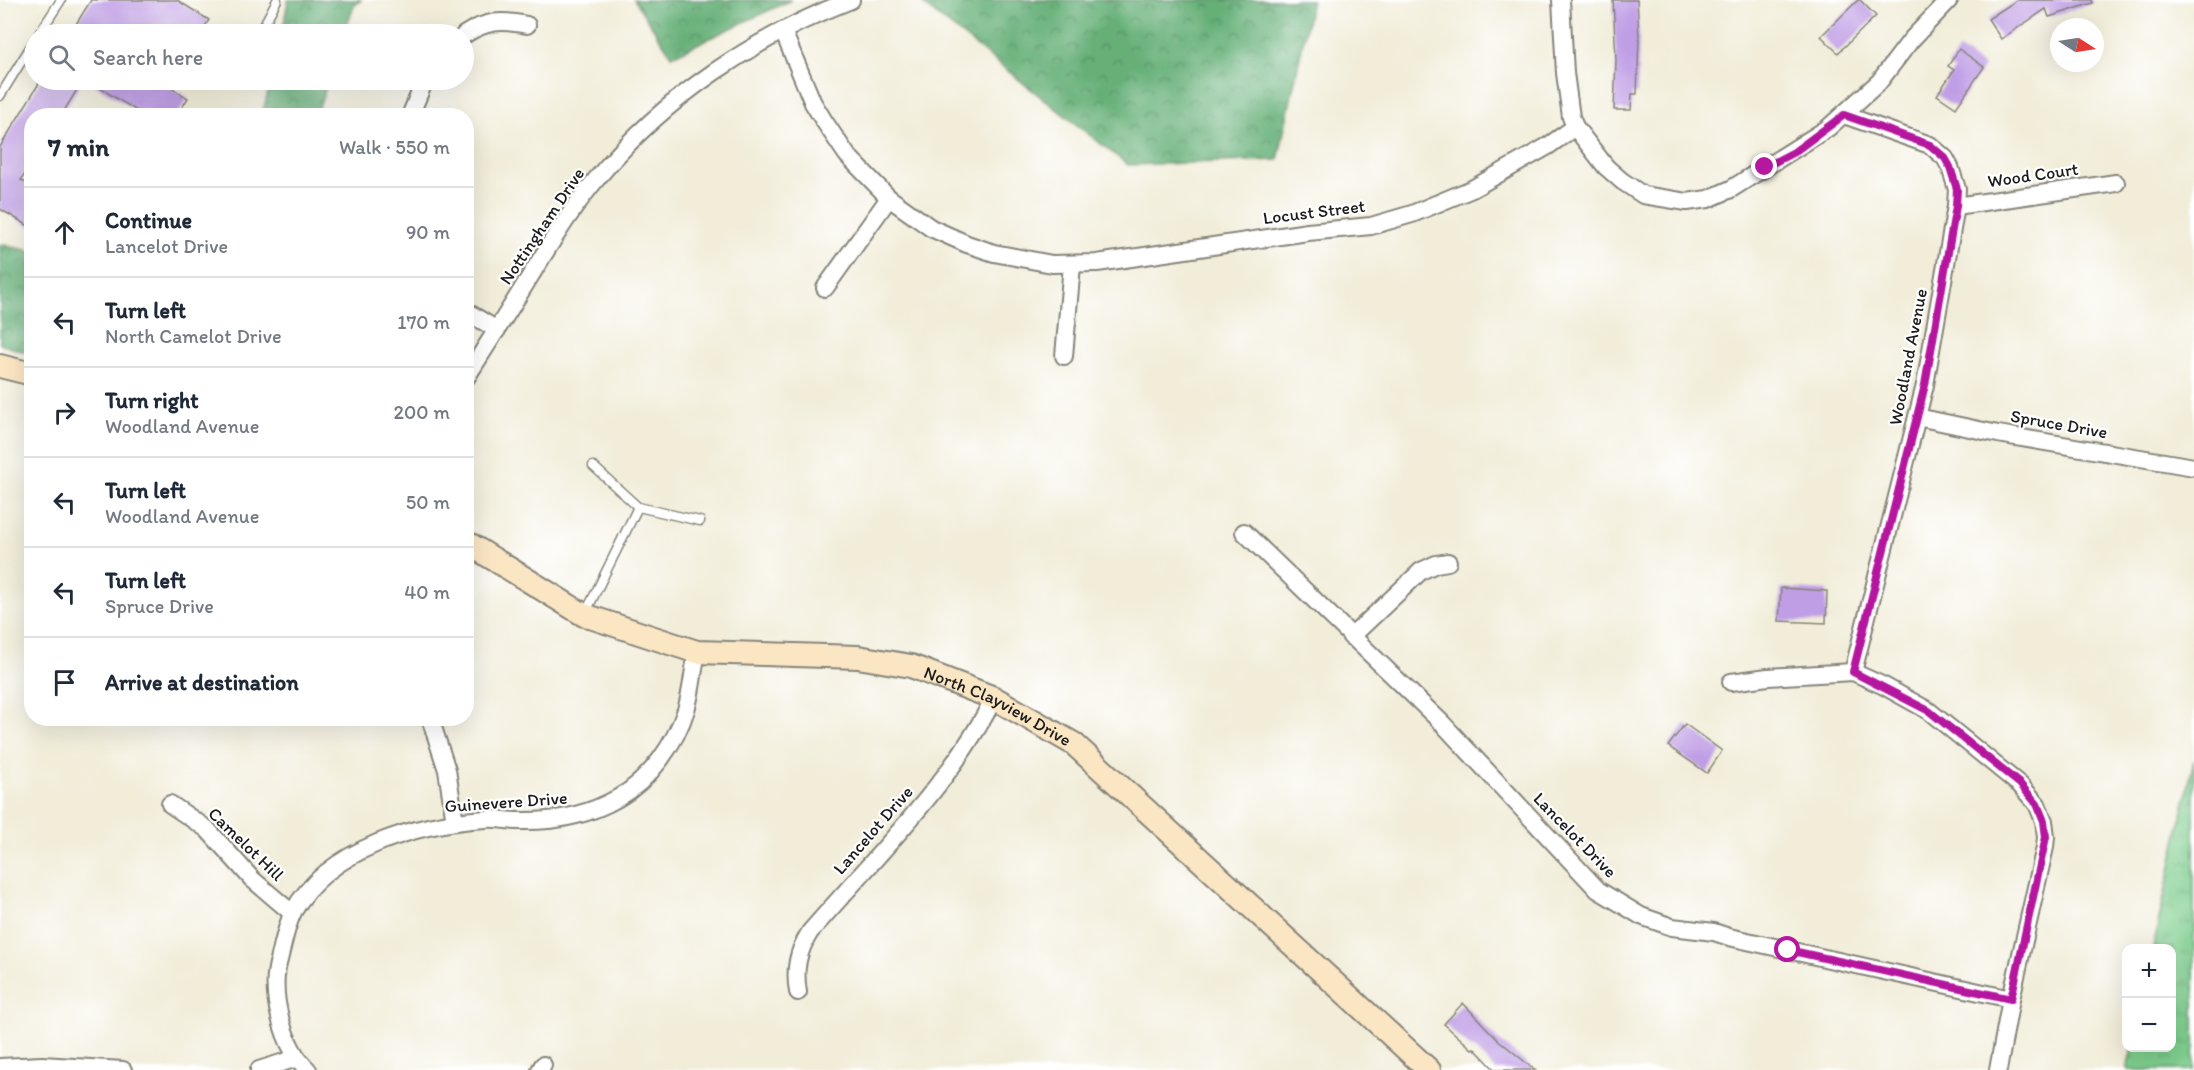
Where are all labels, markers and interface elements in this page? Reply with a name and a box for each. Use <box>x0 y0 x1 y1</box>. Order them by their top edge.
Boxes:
north arrow <box>2050 18 2104 72</box>
search box <box>24 24 474 90</box>
icon: search <box>45 41 78 74</box>
text: Search here <box>93 44 203 71</box>
text: 7 min <box>48 131 109 163</box>
text: Walk · 550 m <box>339 135 450 159</box>
route end <box>1751 153 1777 179</box>
street label: Wood Court <box>1986 158 2080 192</box>
street label: Nottingham Drive <box>495 163 589 289</box>
street label: Locust Street <box>1262 195 1367 229</box>
text: Continue <box>105 207 192 234</box>
icon: ahead <box>48 216 81 249</box>
text: 90 m <box>406 220 450 244</box>
text: Lancelot Drive <box>105 234 228 258</box>
street label: Woodland Avenue <box>1884 287 1932 427</box>
text: Turn left <box>105 297 186 324</box>
icon: left <box>48 306 81 339</box>
text: 170 m <box>397 310 450 334</box>
text: North Camelot Drive <box>105 324 282 348</box>
text: Turn right <box>105 387 199 414</box>
icon: right <box>48 396 81 429</box>
text: 200 m <box>394 400 450 424</box>
street label: Spruce Drive <box>2009 405 2109 443</box>
text: Woodland Avenue <box>105 414 259 438</box>
text: Turn left <box>105 477 186 504</box>
icon: left <box>48 486 81 519</box>
text: 50 m <box>406 490 450 514</box>
text: Woodland Avenue <box>105 504 259 528</box>
text: Turn left <box>105 567 186 594</box>
icon: left <box>48 576 81 609</box>
text: 40 m <box>404 580 450 604</box>
text: Spruce Drive <box>105 594 214 618</box>
street label: North Clayview Drive <box>921 661 1075 751</box>
icon: arrive <box>48 666 81 699</box>
text: Arrive at destination <box>105 669 299 696</box>
street label: Lancelot Drive <box>828 781 918 879</box>
street label: Guinevere Drive <box>444 787 568 817</box>
street label: Lancelot Drive <box>1529 788 1621 882</box>
street label: Camelot Hill <box>203 802 289 886</box>
route start <box>1774 936 1800 962</box>
map controls <box>2122 944 2176 1052</box>
button: + <box>2122 944 2176 998</box>
button: − <box>2122 998 2176 1052</box>

